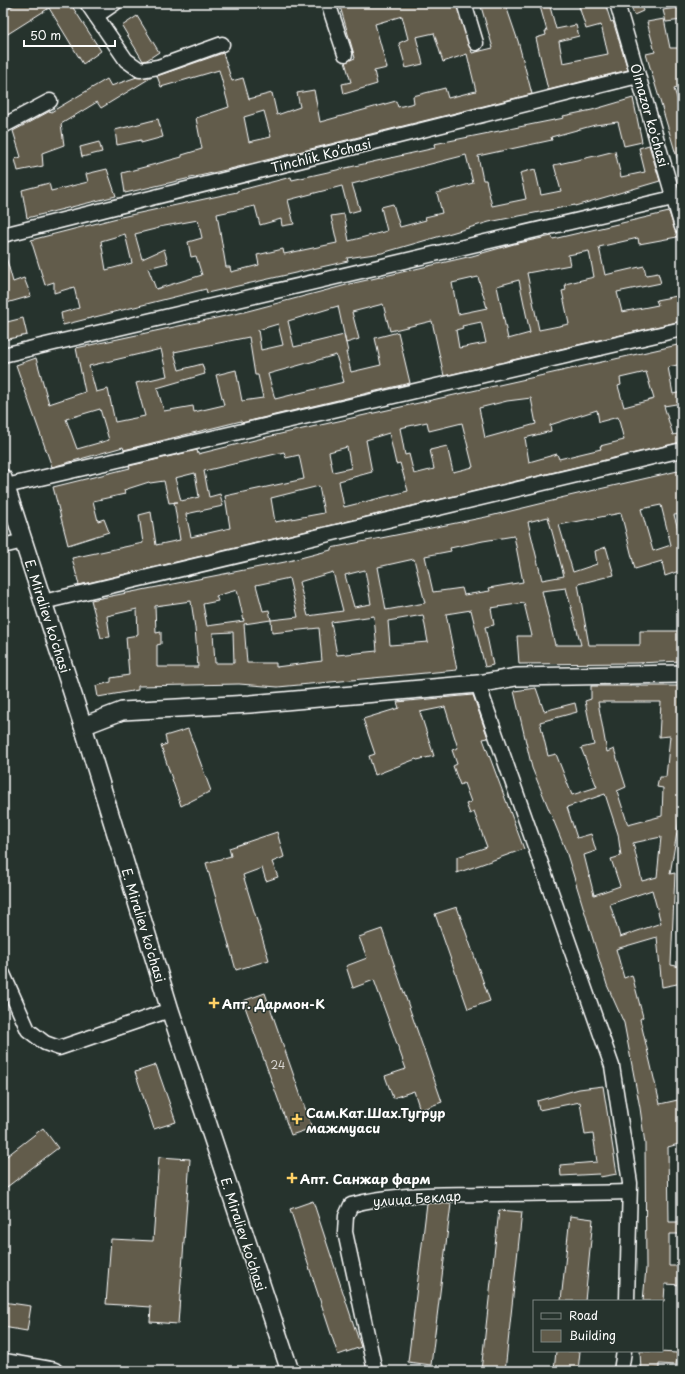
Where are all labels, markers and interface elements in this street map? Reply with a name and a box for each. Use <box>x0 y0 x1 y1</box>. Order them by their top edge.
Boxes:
scale bar <box>24 22 115 48</box>
text: 50 m <box>30 26 61 44</box>
street label: Olmazor ko'chasi <box>626 61 674 169</box>
street label: Tinchlik Ko’chasi <box>269 133 373 177</box>
street label: E. Miraliev ko'chasi <box>21 557 75 675</box>
street label: E. Miraliev ko'chasi <box>118 865 170 985</box>
place label: Апт. Дармон-К <box>222 994 325 1013</box>
marker: Апт. Дармон-К <box>209 998 219 1008</box>
house number: 24 <box>271 1056 285 1073</box>
place label: Сам.Кат.Шах.Тугрур мажмуаси <box>306 1103 445 1137</box>
marker: Сам.Кат.Шах.Тугрур мажмуаси <box>291 1113 303 1125</box>
place label: Апт. Санжар фарм <box>300 1169 431 1188</box>
marker: Апт. Санжар фарм <box>287 1173 297 1183</box>
street label: E. Miraliev ko'chasi <box>217 1175 271 1293</box>
street label: улица Беклар <box>372 1185 462 1211</box>
legend <box>533 1300 663 1352</box>
text: Road <box>569 1306 598 1324</box>
text: Building <box>569 1326 616 1344</box>

